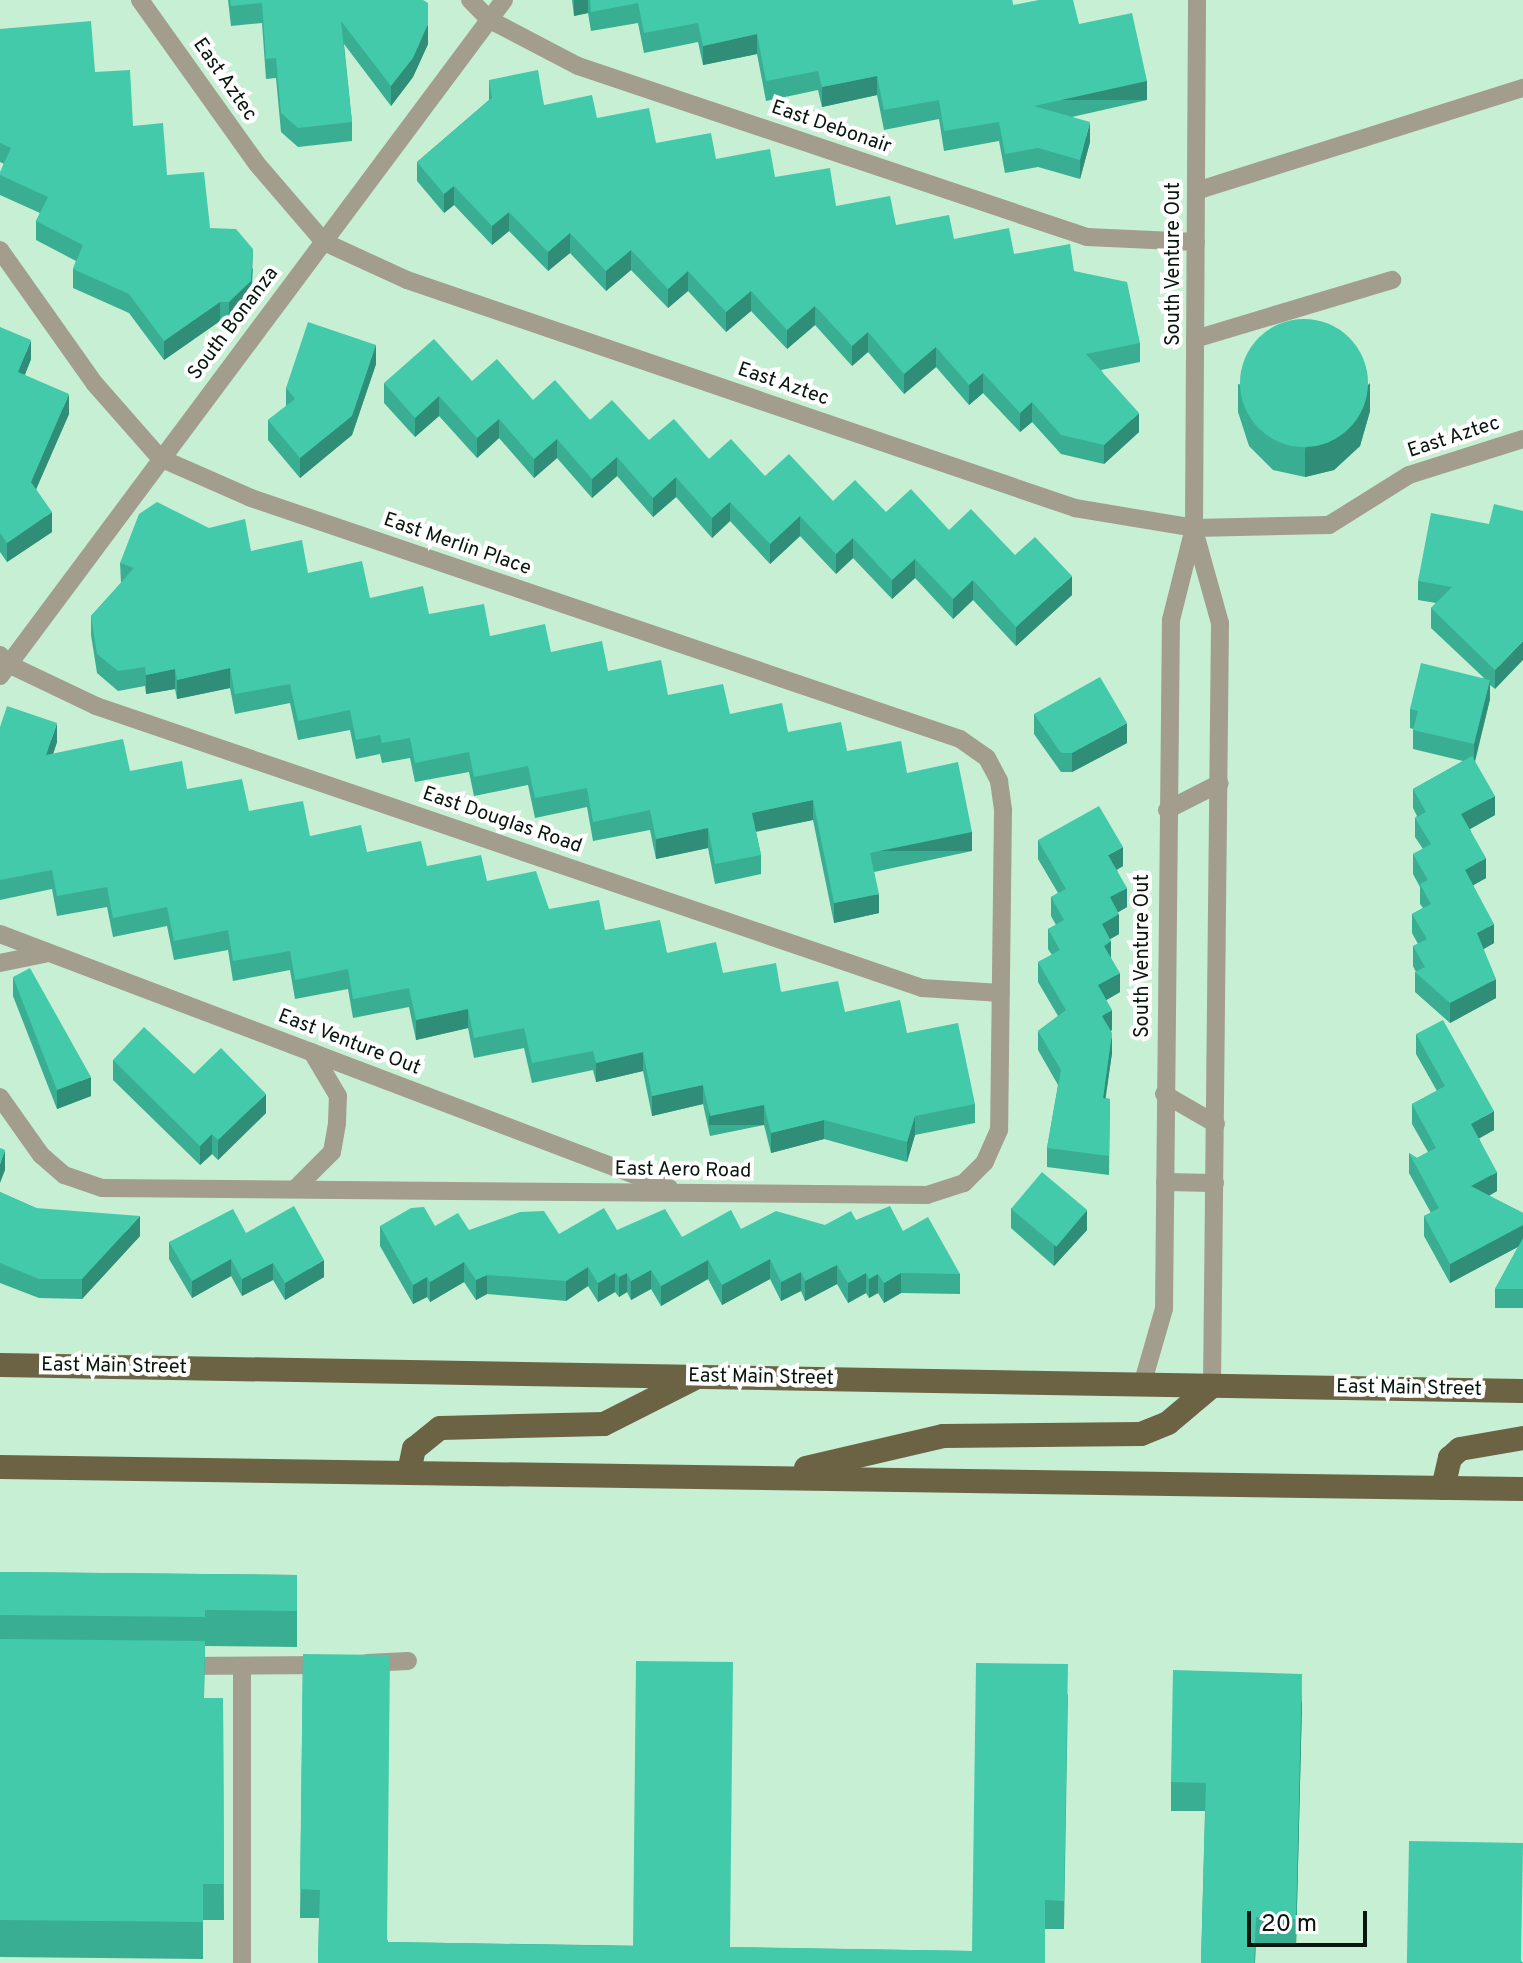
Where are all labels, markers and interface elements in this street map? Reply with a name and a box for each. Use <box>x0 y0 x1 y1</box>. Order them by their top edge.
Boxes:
street label: East Aztec <box>187 34 261 126</box>
street label: East Debonair <box>768 96 894 160</box>
street label: South Venture Out <box>1162 182 1186 346</box>
street label: South Bonanza <box>184 263 284 385</box>
street label: East Aztec <box>734 358 832 412</box>
street label: East Aztec <box>1405 412 1503 464</box>
street label: East Merlin Place <box>380 509 534 581</box>
street label: East Douglas Road <box>419 782 585 860</box>
street label: South Venture Out <box>1131 874 1155 1038</box>
street label: East Venture Out <box>274 1005 424 1081</box>
street label: East Aero Road <box>614 1158 752 1184</box>
street label: East Main Street <box>41 1354 187 1380</box>
street label: East Main Street <box>688 1365 834 1391</box>
street label: East Main Street <box>1336 1376 1482 1402</box>
scale bar <box>1251 1895 1371 1945</box>
text: 20 m <box>1261 1910 1317 1940</box>

